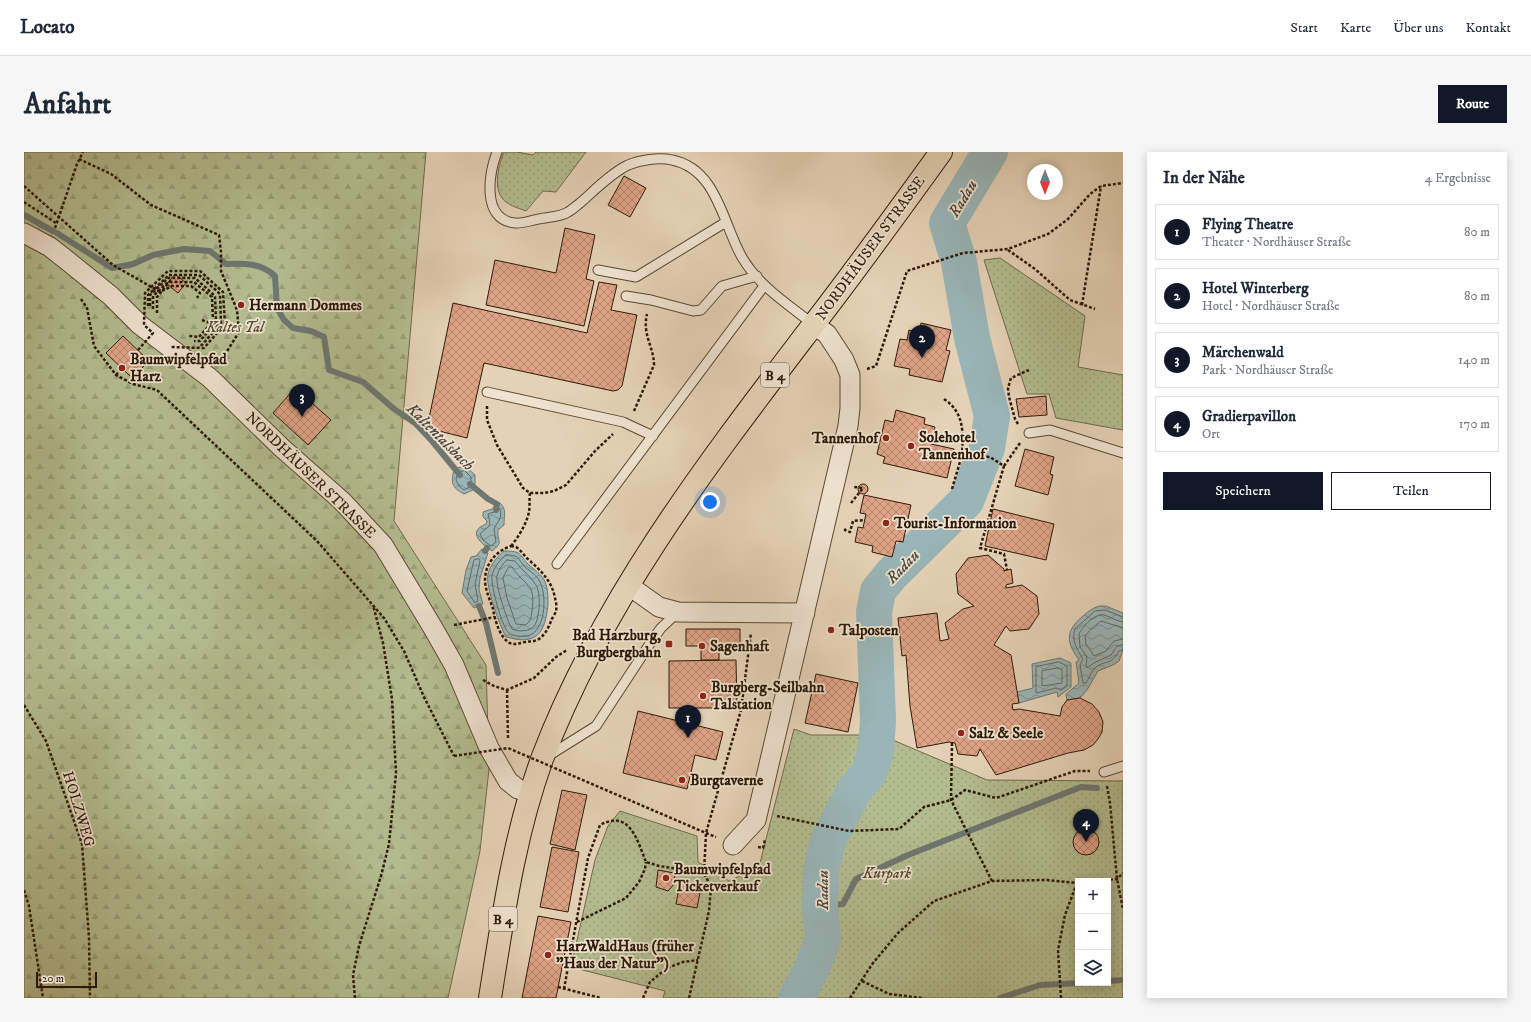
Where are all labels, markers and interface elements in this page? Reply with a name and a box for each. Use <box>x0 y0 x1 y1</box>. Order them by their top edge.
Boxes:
text: Locato <box>20 16 75 39</box>
text: Start <box>1291 19 1318 37</box>
text: Karte <box>1340 19 1371 37</box>
text: Über uns <box>1393 19 1443 37</box>
text: Kontakt <box>1465 19 1511 37</box>
button: Route <box>1438 85 1507 123</box>
text: Anfahrt <box>24 87 111 122</box>
north arrow <box>1027 164 1063 200</box>
text: In der Nähe <box>1163 167 1245 189</box>
text: 4 Ergebnisse <box>1425 170 1491 186</box>
street label: NORDHÄUSER STRASSE <box>812 172 929 324</box>
water label: Radau <box>943 176 982 222</box>
text: Flying Theatre <box>1202 215 1293 234</box>
text: 1 <box>1175 224 1179 240</box>
text: 80 m <box>1464 224 1490 240</box>
text: Theater · Nordhäuser Straße <box>1202 234 1351 250</box>
text: Hotel Winterberg <box>1202 279 1308 298</box>
text: 2 <box>1174 288 1180 304</box>
text: 80 m <box>1464 288 1490 304</box>
place label: Hermann Dommes <box>249 296 362 315</box>
text: Hotel · Nordhäuser Straße <box>1202 298 1340 314</box>
marker: Hermann Dommes <box>236 300 246 310</box>
park label: Kaltes Tal <box>205 318 266 337</box>
pin: 2 <box>909 325 935 358</box>
text: Märchenwald <box>1202 343 1284 362</box>
place label: Baumwipfelpfad Harz <box>130 350 227 386</box>
text: 3 <box>1175 352 1179 368</box>
text: 140 m <box>1458 352 1490 368</box>
text: Park · Nordhäuser Straße <box>1202 362 1334 378</box>
marker: Baumwipfelpfad Harz <box>117 363 127 373</box>
road number: B 4 <box>761 363 789 387</box>
pin: 3 <box>289 384 315 417</box>
water label: Kaltentalsbach <box>401 398 478 475</box>
text: Gradierpavillon <box>1202 407 1296 426</box>
street label: NORDHÄUSER STRASSE <box>242 408 380 543</box>
text: 4 <box>1173 416 1181 432</box>
text: 170 m <box>1459 416 1490 432</box>
text: Ort <box>1202 426 1220 442</box>
place label: Solehotel Tannenhof <box>918 428 988 464</box>
place label: Tannenhof <box>811 429 881 448</box>
marker: Tannenhof <box>881 433 891 443</box>
marker: Solehotel Tannenhof <box>906 441 916 451</box>
button: Speichern <box>1163 472 1323 510</box>
button: Teilen <box>1331 472 1491 510</box>
your location <box>700 492 720 512</box>
place label: Tourist-Information <box>893 514 1017 533</box>
marker: Tourist-Information <box>881 518 891 528</box>
water label: Radau <box>881 545 924 589</box>
place label: Talposten <box>838 621 899 640</box>
marker: Talposten <box>826 625 836 635</box>
place label: Bad Harzburg, Burgbergbahn <box>572 626 661 662</box>
place label: Sagenhaft <box>710 637 770 656</box>
marker: Bad Harzburg, Burgbergbahn <box>664 639 674 649</box>
marker: Sagenhaft <box>697 641 707 651</box>
place label: Burgberg-Seilbahn Talstation <box>710 678 825 714</box>
marker: Burgberg-Seilbahn Talstation <box>698 691 708 701</box>
pin: 1 <box>675 705 701 738</box>
place label: Salz & Seele <box>969 724 1044 743</box>
marker: Salz & Seele <box>956 728 966 738</box>
street label: HOLZWEG <box>58 769 99 850</box>
place label: Burgtaverne <box>690 771 764 790</box>
marker: Burgtaverne <box>677 775 687 785</box>
pin: 4 <box>1073 809 1099 842</box>
place label: Baumwipfelpfad Ticketverkauf <box>673 860 771 896</box>
park label: Kurpark <box>862 864 912 883</box>
water label: Radau <box>813 870 833 911</box>
marker: Baumwipfelpfad Ticketverkauf <box>661 873 671 883</box>
map controls <box>1075 878 1111 986</box>
button: + <box>1075 878 1111 914</box>
road number: B 4 <box>489 907 517 931</box>
button: − <box>1075 914 1111 950</box>
place label: HarzWaldHaus (früher "Haus der Natur") <box>556 937 694 973</box>
marker: HarzWaldHaus (früher "Haus der Natur") <box>543 950 553 960</box>
button: layers <box>1075 950 1111 986</box>
scale bar <box>36 970 97 989</box>
text: 20 m <box>42 972 64 986</box>

